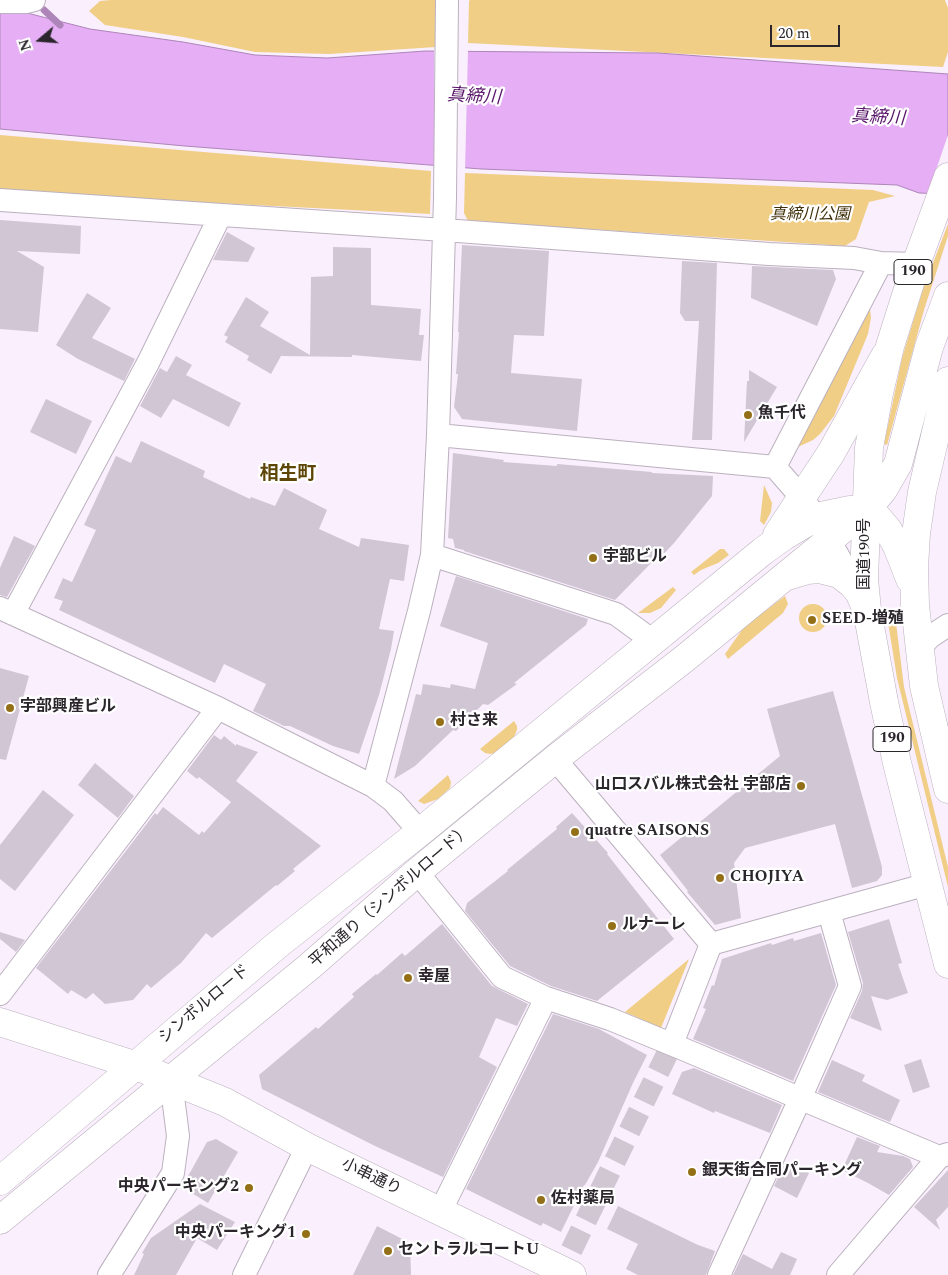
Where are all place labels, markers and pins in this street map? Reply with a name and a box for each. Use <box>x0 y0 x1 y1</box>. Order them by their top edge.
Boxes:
place label: 魚千代 <box>758 405 806 425</box>
marker: 魚千代 <box>742 409 754 421</box>
place label: 宇部ビル <box>603 548 667 568</box>
marker: 宇部ビル <box>587 552 599 564</box>
place label: SEED-増殖 <box>822 610 904 630</box>
marker: SEED-増殖 <box>806 614 818 626</box>
place label: 宇部興産ビル <box>20 698 116 718</box>
marker: 宇部興産ビル <box>4 702 16 714</box>
place label: 村さ来 <box>450 712 498 732</box>
marker: 村さ来 <box>434 716 446 728</box>
place label: 山口スバル株式会社 宇部店 <box>595 776 791 796</box>
marker: 山口スバル株式会社 宇部店 <box>795 780 807 792</box>
place label: quatre SAISONS <box>585 822 709 842</box>
marker: quatre SAISONS <box>569 826 581 838</box>
place label: CHOJIYA <box>730 868 804 888</box>
marker: CHOJIYA <box>714 872 726 884</box>
place label: ルナーレ <box>622 916 686 936</box>
marker: ルナーレ <box>606 920 618 932</box>
place label: 幸屋 <box>418 968 450 988</box>
marker: 幸屋 <box>402 972 414 984</box>
place label: 銀天街合同パーキング <box>702 1162 862 1182</box>
marker: 銀天街合同パーキング <box>686 1166 698 1178</box>
place label: 中央パーキング2 <box>118 1178 239 1198</box>
marker: 中央パーキング2 <box>243 1182 255 1194</box>
place label: 佐村薬局 <box>551 1190 615 1210</box>
marker: 佐村薬局 <box>535 1194 547 1206</box>
place label: 中央パーキング1 <box>175 1224 296 1244</box>
marker: 中央パーキング1 <box>300 1228 312 1240</box>
place label: セントラルコートU <box>398 1241 539 1261</box>
marker: セントラルコートU <box>382 1245 394 1257</box>

